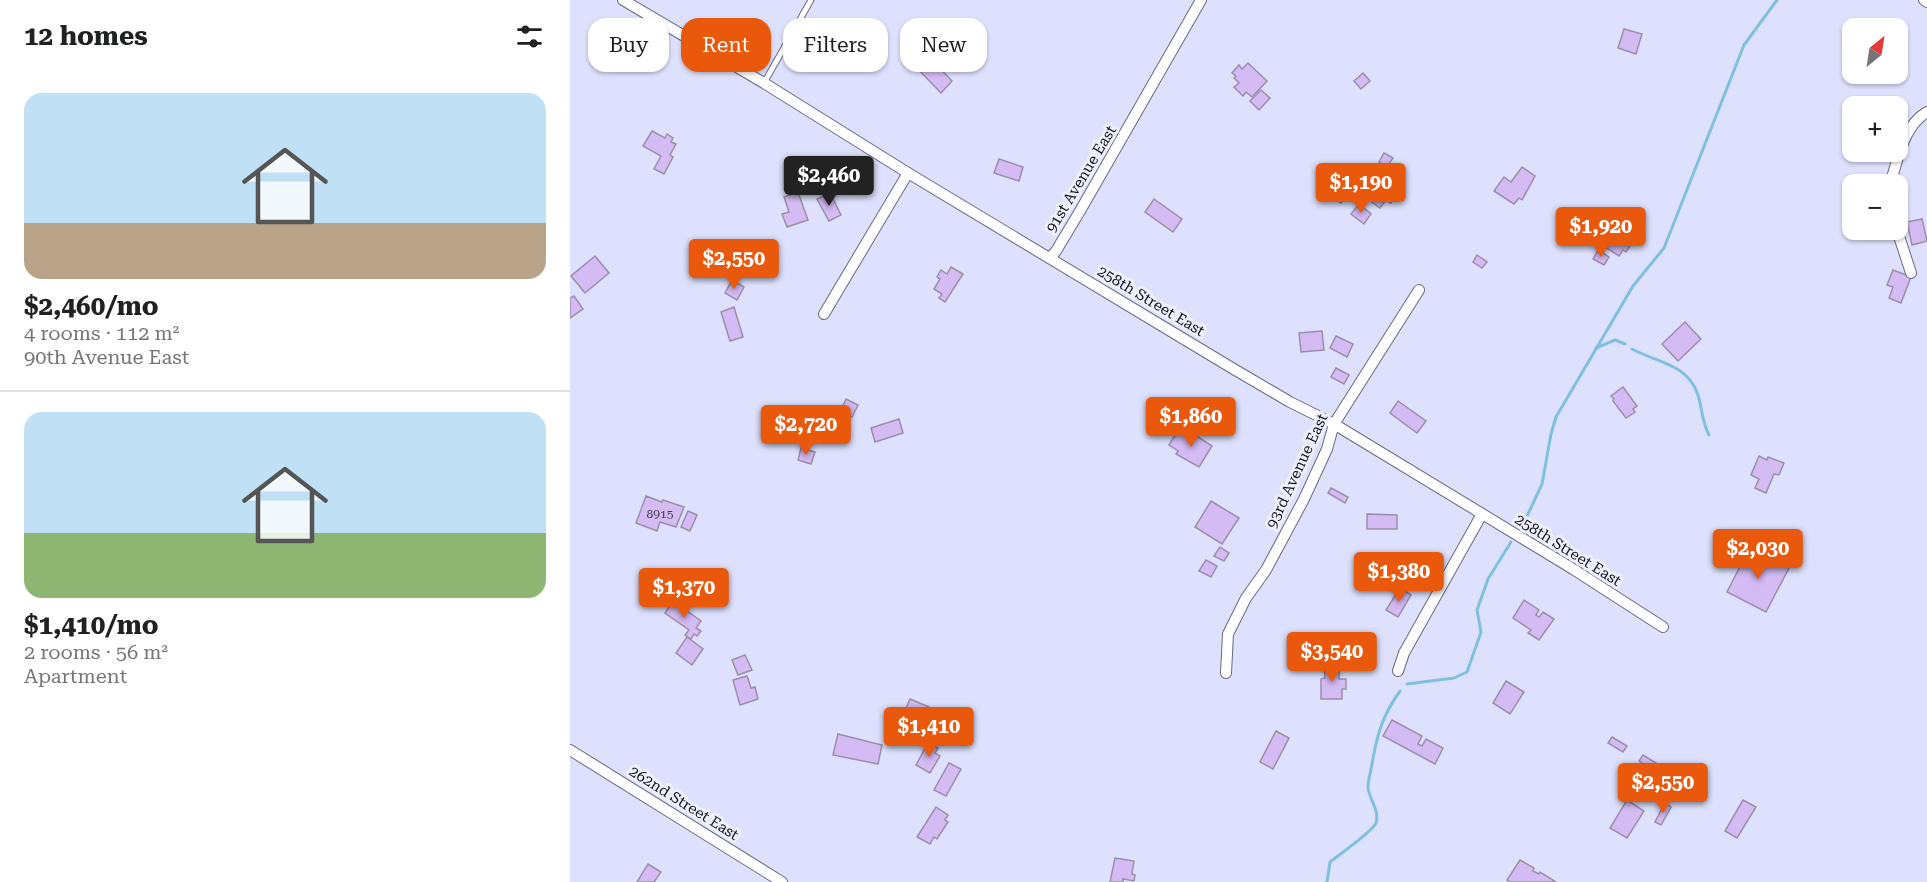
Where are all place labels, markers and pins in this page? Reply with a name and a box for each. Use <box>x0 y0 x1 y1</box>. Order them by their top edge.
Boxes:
pin: $2,460 <box>780 156 878 207</box>
pin: $1,190 <box>1312 163 1410 214</box>
pin: $1,920 <box>1552 207 1650 258</box>
pin: $2,550 <box>685 239 783 290</box>
pin: $1,860 <box>1142 397 1240 448</box>
pin: $2,720 <box>757 405 855 456</box>
pin: $2,030 <box>1709 529 1807 580</box>
pin: $1,380 <box>1350 552 1448 603</box>
pin: $1,370 <box>635 568 733 619</box>
pin: $3,540 <box>1283 632 1381 683</box>
pin: $1,410 <box>880 707 978 758</box>
pin: $2,550 <box>1614 763 1712 814</box>

